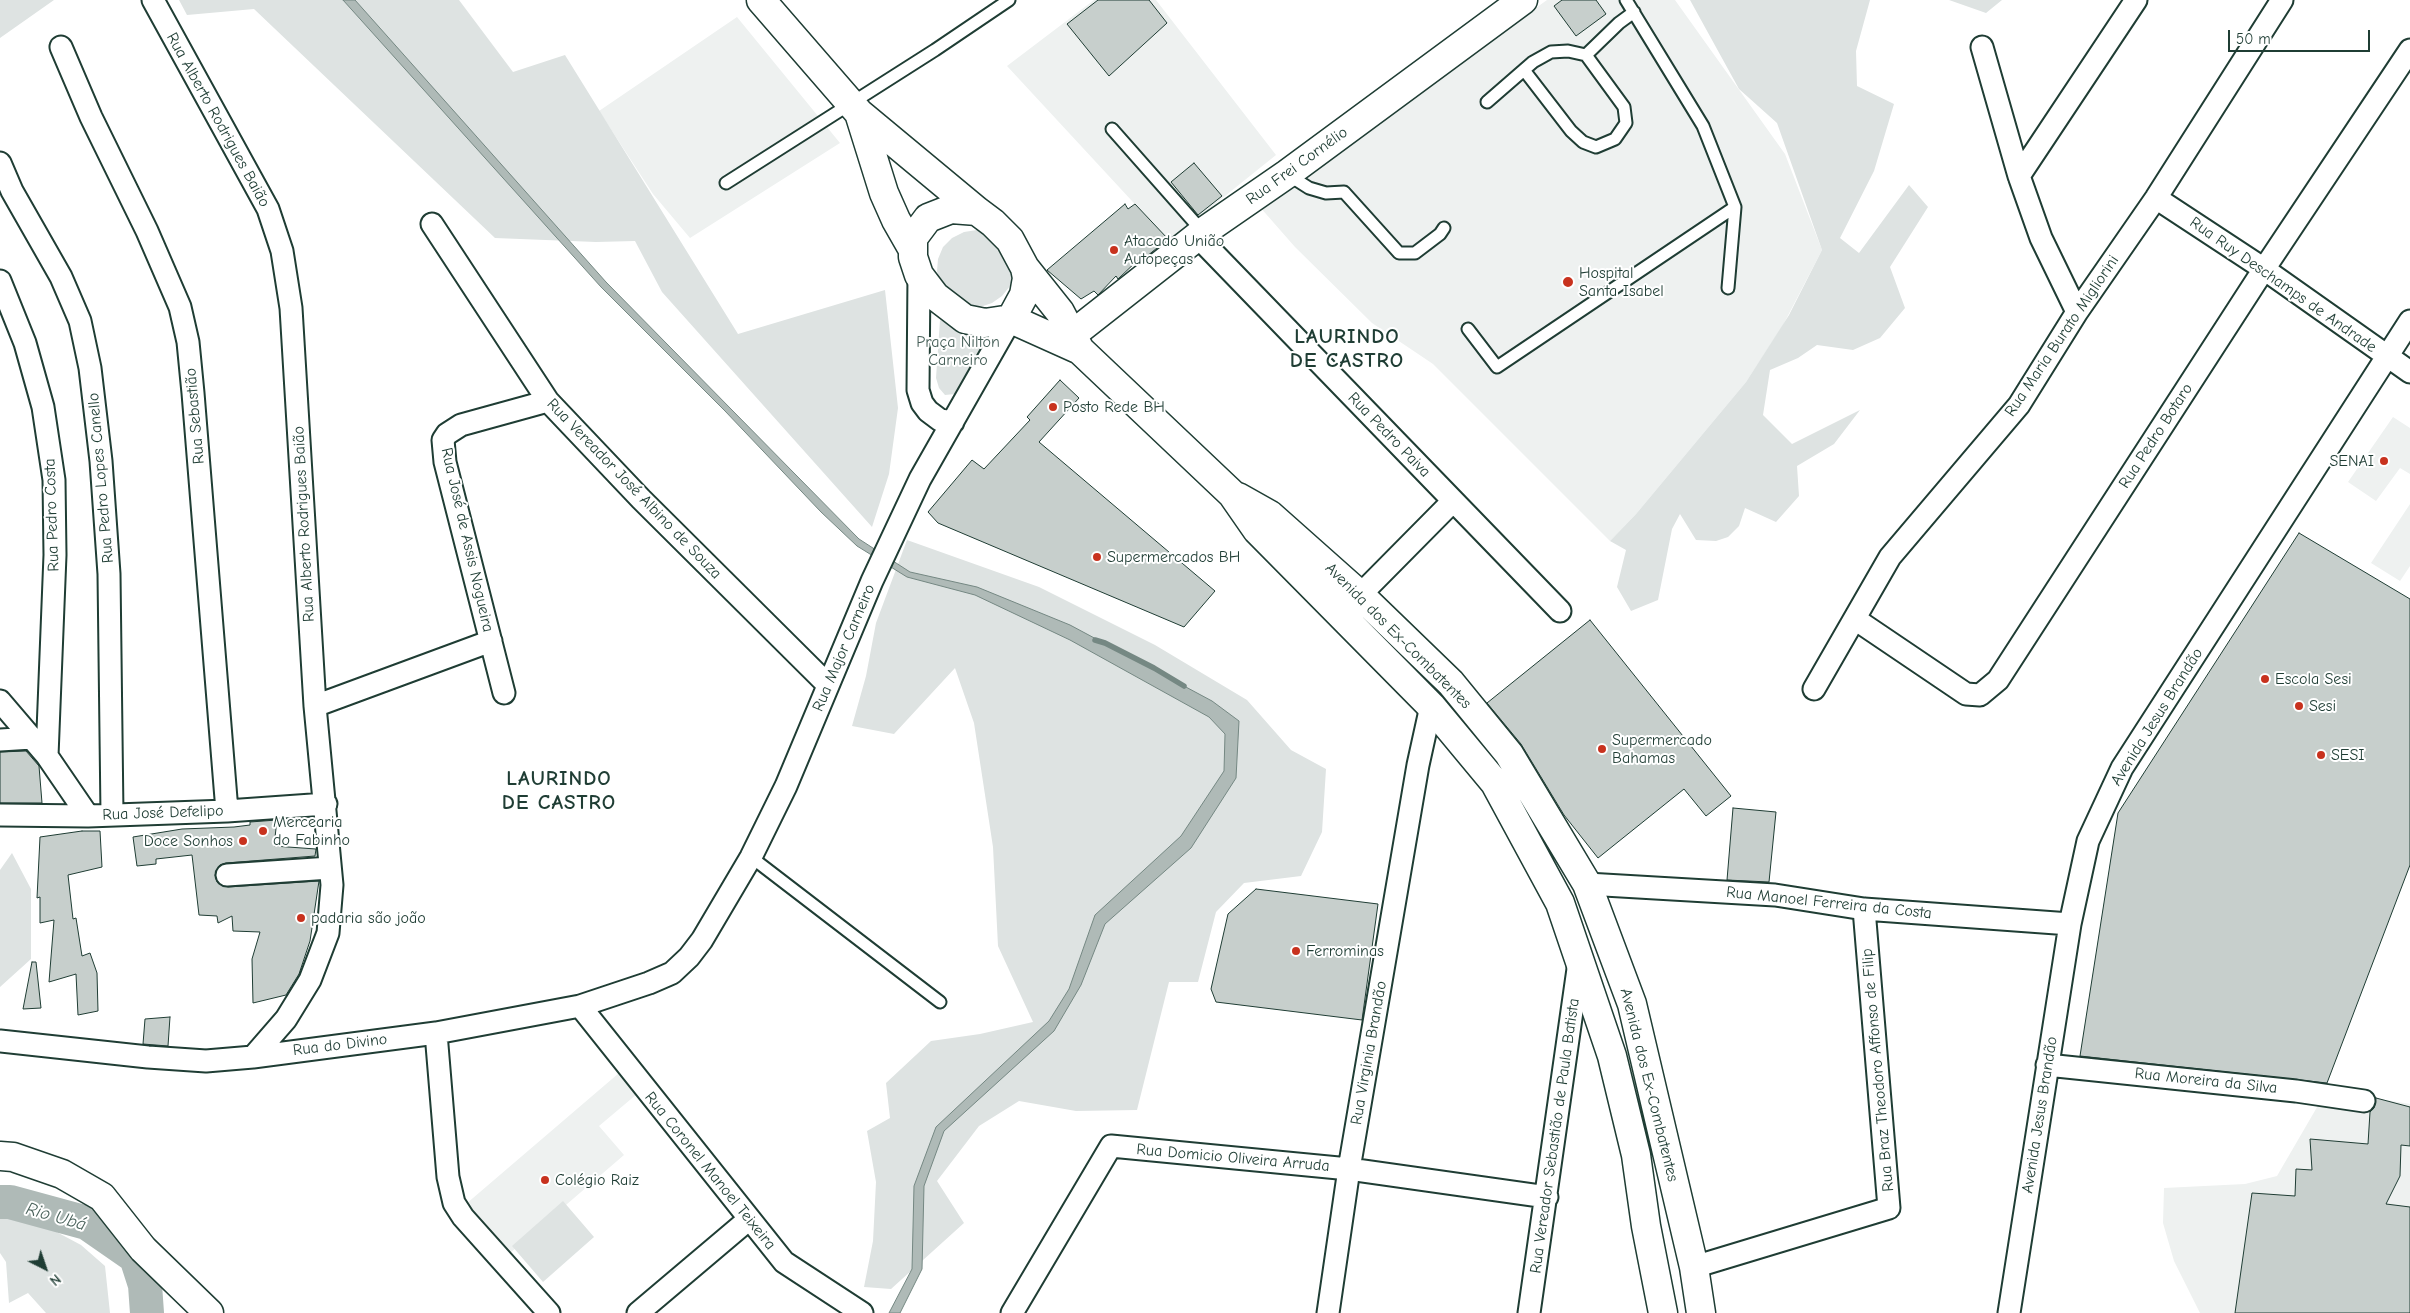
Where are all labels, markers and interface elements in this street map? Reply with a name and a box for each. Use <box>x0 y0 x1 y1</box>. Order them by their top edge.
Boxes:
scale bar <box>2230 20 2372 52</box>
street label: Rua Alberto Rodrigues Baião <box>162 29 274 211</box>
text: 50 m <box>2236 30 2271 48</box>
street label: Rua Frei Cornélio <box>1243 123 1351 209</box>
street label: Rua Ruy Deschamps de Andrade <box>2186 213 2380 357</box>
place label: Atacado União Autopeças <box>1124 231 1224 269</box>
marker: Atacado União Autopeças <box>1108 244 1120 256</box>
street label: Rua Maria Burato Migliorini <box>2001 252 2123 420</box>
place label: Hospital Santa Isabel <box>1579 263 1664 301</box>
marker: Hospital Santa Isabel <box>1561 275 1575 289</box>
district label: LAURINDO DE CASTRO <box>1289 324 1405 374</box>
park label: Praça Nilton Carneiro <box>916 332 1000 370</box>
street label: Rua Sebastião <box>181 367 209 465</box>
street label: Rua Pedro Botaro <box>2115 380 2197 492</box>
street label: Rua Pedro Paiva <box>1344 388 1434 482</box>
street label: Rua Pedro Lopes Canello <box>84 392 118 564</box>
street label: Rua Vereador José Albino de Souza <box>543 395 725 583</box>
place label: Posto Rede BH <box>1063 397 1165 417</box>
marker: Posto Rede BH <box>1047 401 1059 413</box>
street label: Rua Alberto Rodrigues Baião <box>289 425 319 623</box>
street label: Rua José de Assis Nogueira <box>436 446 498 634</box>
place label: SENAI <box>2329 451 2374 471</box>
marker: SENAI <box>2378 455 2390 467</box>
street label: Rua Pedro Costa <box>40 458 64 572</box>
place label: Supermercados BH <box>1107 547 1240 567</box>
marker: Supermercados BH <box>1091 551 1103 563</box>
street label: Avenida dos Ex-Combatentes <box>1321 559 1475 713</box>
street label: Rua Major Carneiro <box>809 581 879 715</box>
street label: Avenida Jesus Brandão <box>2107 645 2207 789</box>
place label: Escola Sesi <box>2275 669 2352 689</box>
marker: Escola Sesi <box>2259 673 2271 685</box>
place label: Sesi <box>2309 696 2336 716</box>
marker: Sesi <box>2293 700 2305 712</box>
place label: Supermercado Bahamas <box>1612 730 1712 768</box>
marker: Supermercado Bahamas <box>1596 743 1608 755</box>
place label: SESI <box>2331 745 2365 765</box>
marker: SESI <box>2315 749 2327 761</box>
district label: LAURINDO DE CASTRO <box>501 766 617 816</box>
street label: Rua José Defelipo <box>102 801 224 825</box>
place label: Mercearia do Fabinho <box>273 812 350 850</box>
marker: Mercearia do Fabinho <box>257 825 269 837</box>
place label: Doce Sonhos <box>144 831 233 851</box>
marker: Doce Sonhos <box>237 835 249 847</box>
street label: Rua Manoel Ferreira da Costa <box>1725 883 1933 923</box>
place label: padaria são joão <box>311 908 426 928</box>
marker: padaria são joão <box>295 912 307 924</box>
place label: Ferrominas <box>1306 941 1384 961</box>
marker: Ferrominas <box>1290 945 1302 957</box>
street label: Rua Braz Theodoro Affonso de Filip <box>1858 948 1898 1192</box>
street label: Rua Virginia Brandão <box>1347 980 1391 1126</box>
street label: Avenida dos Ex-Combatentes <box>1616 986 1682 1184</box>
street label: Rua Vereador Sebastião de Paula Batista <box>1526 997 1584 1275</box>
street label: Rua do Divino <box>292 1030 388 1060</box>
street label: Avenida Jesus Brandão <box>2018 1035 2062 1195</box>
street label: Rua Moreira da Silva <box>2134 1064 2278 1098</box>
street label: Rua Coronel Manoel Teixeira <box>640 1088 780 1254</box>
street label: Rua Domicio Oliveira Arruda <box>1136 1140 1330 1176</box>
place label: Colégio Raiz <box>555 1170 639 1190</box>
marker: Colégio Raiz <box>539 1174 551 1186</box>
water label: Rio Ubá <box>23 1198 89 1236</box>
north arrow <box>20 1243 70 1293</box>
text: N <box>46 1270 64 1289</box>

